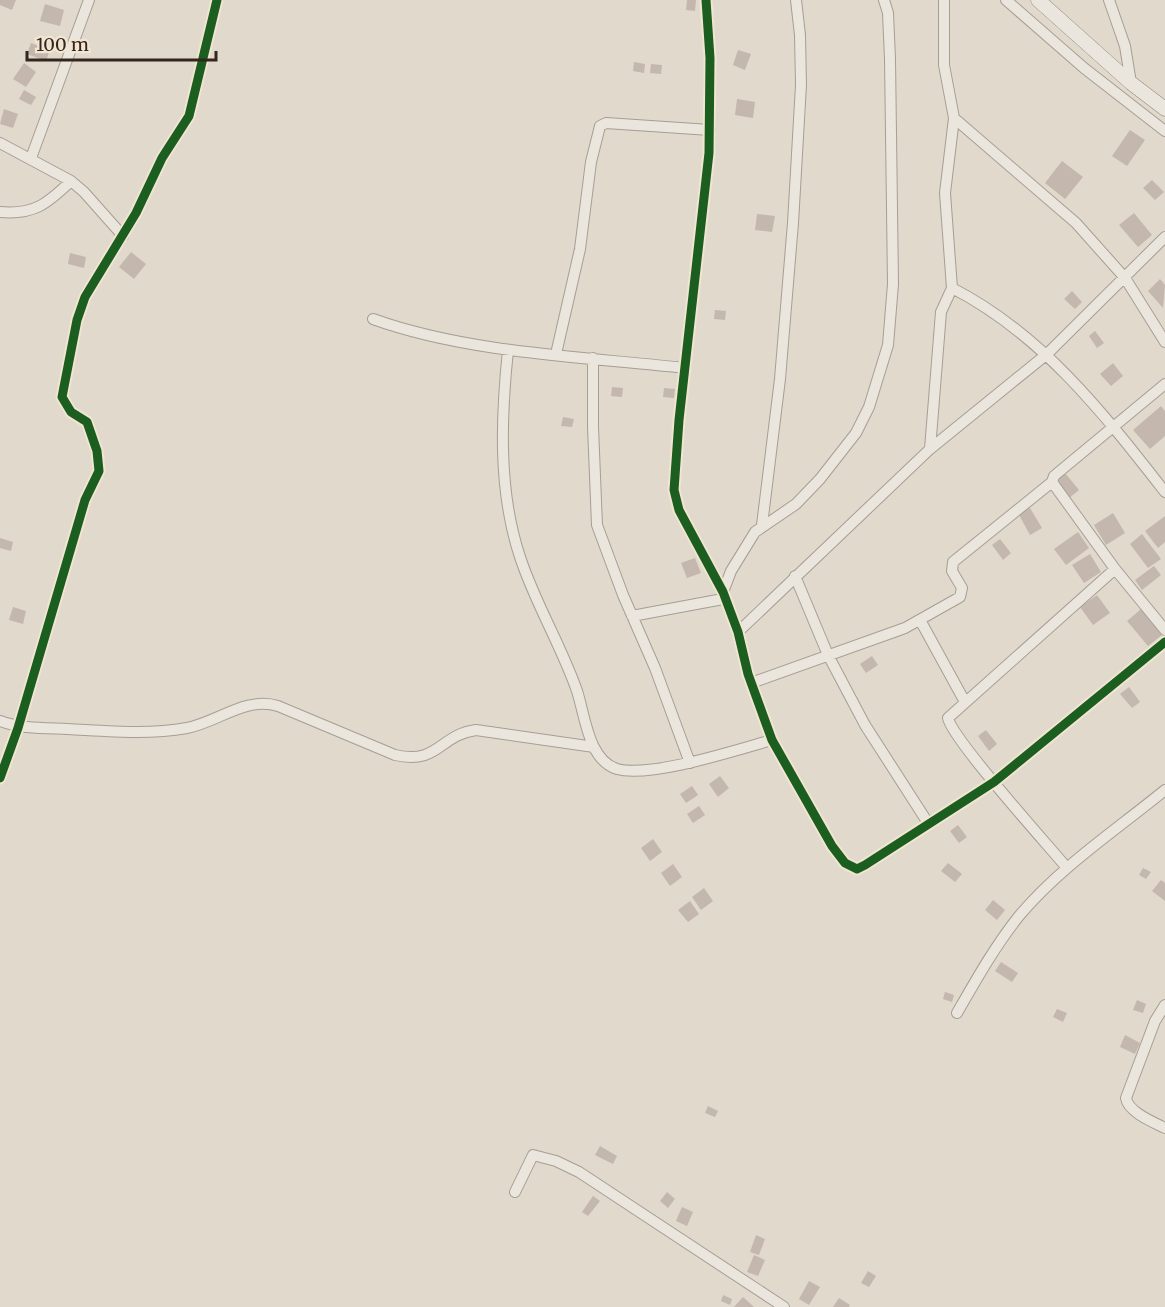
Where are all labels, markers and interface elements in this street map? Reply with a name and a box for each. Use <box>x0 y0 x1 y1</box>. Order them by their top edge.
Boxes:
scale bar <box>27 24 216 62</box>
text: 100 m <box>36 33 89 56</box>

